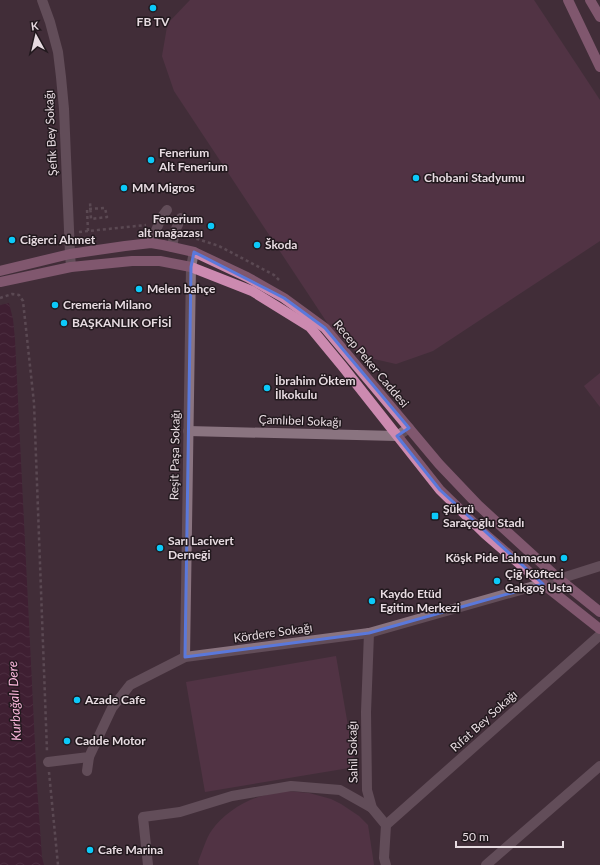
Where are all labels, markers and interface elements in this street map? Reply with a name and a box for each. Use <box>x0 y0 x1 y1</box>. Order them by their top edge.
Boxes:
marker: FB TV <box>148 3 158 13</box>
place label: FB TV <box>137 14 170 29</box>
north arrow <box>16 16 56 56</box>
text: K <box>30 19 40 33</box>
street label: Şefik Bey Sokağı <box>41 90 60 176</box>
place label: Fenerium Alt Fenerium <box>158 145 228 174</box>
marker: Fenerium Alt Fenerium <box>146 155 156 165</box>
place label: Chobani Stadyumu <box>424 170 525 185</box>
marker: Chobani Stadyumu <box>411 173 421 183</box>
place label: MM Migros <box>132 180 195 195</box>
marker: MM Migros <box>119 183 129 193</box>
place label: Fenerium alt mağazası <box>138 211 203 240</box>
marker: Fenerium alt mağazası <box>206 221 216 231</box>
place label: Ciğerci Ahmet <box>20 232 96 247</box>
marker: Ciğerci Ahmet <box>7 235 17 245</box>
place label: Škoda <box>265 237 297 252</box>
marker: Škoda <box>252 240 262 250</box>
place label: Melen bahçe <box>147 281 216 296</box>
marker: Melen bahçe <box>134 284 144 294</box>
place label: Cremeria Milano <box>63 297 152 312</box>
marker: Cremeria Milano <box>50 300 60 310</box>
place label: BAŞKANLIK OFİSİ <box>72 315 172 330</box>
street label: Recep Peker Caddesi <box>330 317 412 411</box>
marker: BAŞKANLIK OFİSİ <box>59 318 69 328</box>
place label: İbrahim Öktem İlkokulu <box>275 373 355 402</box>
marker: İbrahim Öktem İlkokulu <box>262 383 272 393</box>
street label: Reşit Paşa Sokağı <box>166 410 183 500</box>
street label: Çamlıbel Sokağı <box>258 412 342 429</box>
place label: Şükrü Saraçoğlu Stadı <box>443 501 524 530</box>
marker: Şükrü Saraçoğlu Stadı <box>430 511 440 521</box>
place label: Sarı Lacivert Derneği <box>168 533 234 562</box>
marker: Sarı Lacivert Derneği <box>155 543 165 553</box>
place label: Köşk Pide Lahmacun <box>446 550 556 565</box>
marker: Köşk Pide Lahmacun <box>559 553 569 563</box>
place label: Çiğ Köfteci Gakgoş Usta <box>505 566 572 595</box>
marker: Çiğ Köfteci Gakgoş Usta <box>492 576 502 586</box>
place label: Kaydo Etüd Egitim Merkezi <box>380 586 460 615</box>
marker: Kaydo Etüd Egitim Merkezi <box>367 596 377 606</box>
street label: Kördere Sokağı <box>233 620 313 645</box>
water label: Kurbağalı Dere <box>4 661 24 741</box>
street label: Rıfat Bey Sokağı <box>447 687 520 755</box>
place label: Azade Cafe <box>84 692 146 707</box>
marker: Azade Cafe <box>72 695 82 705</box>
street label: Sahil Sokağı <box>344 721 361 783</box>
place label: Cadde Motor <box>75 733 146 748</box>
marker: Cadde Motor <box>62 736 72 746</box>
scale bar <box>456 823 563 849</box>
text: 50 m <box>462 829 489 844</box>
place label: Cafe Marina <box>98 842 163 857</box>
marker: Cafe Marina <box>85 845 95 855</box>

